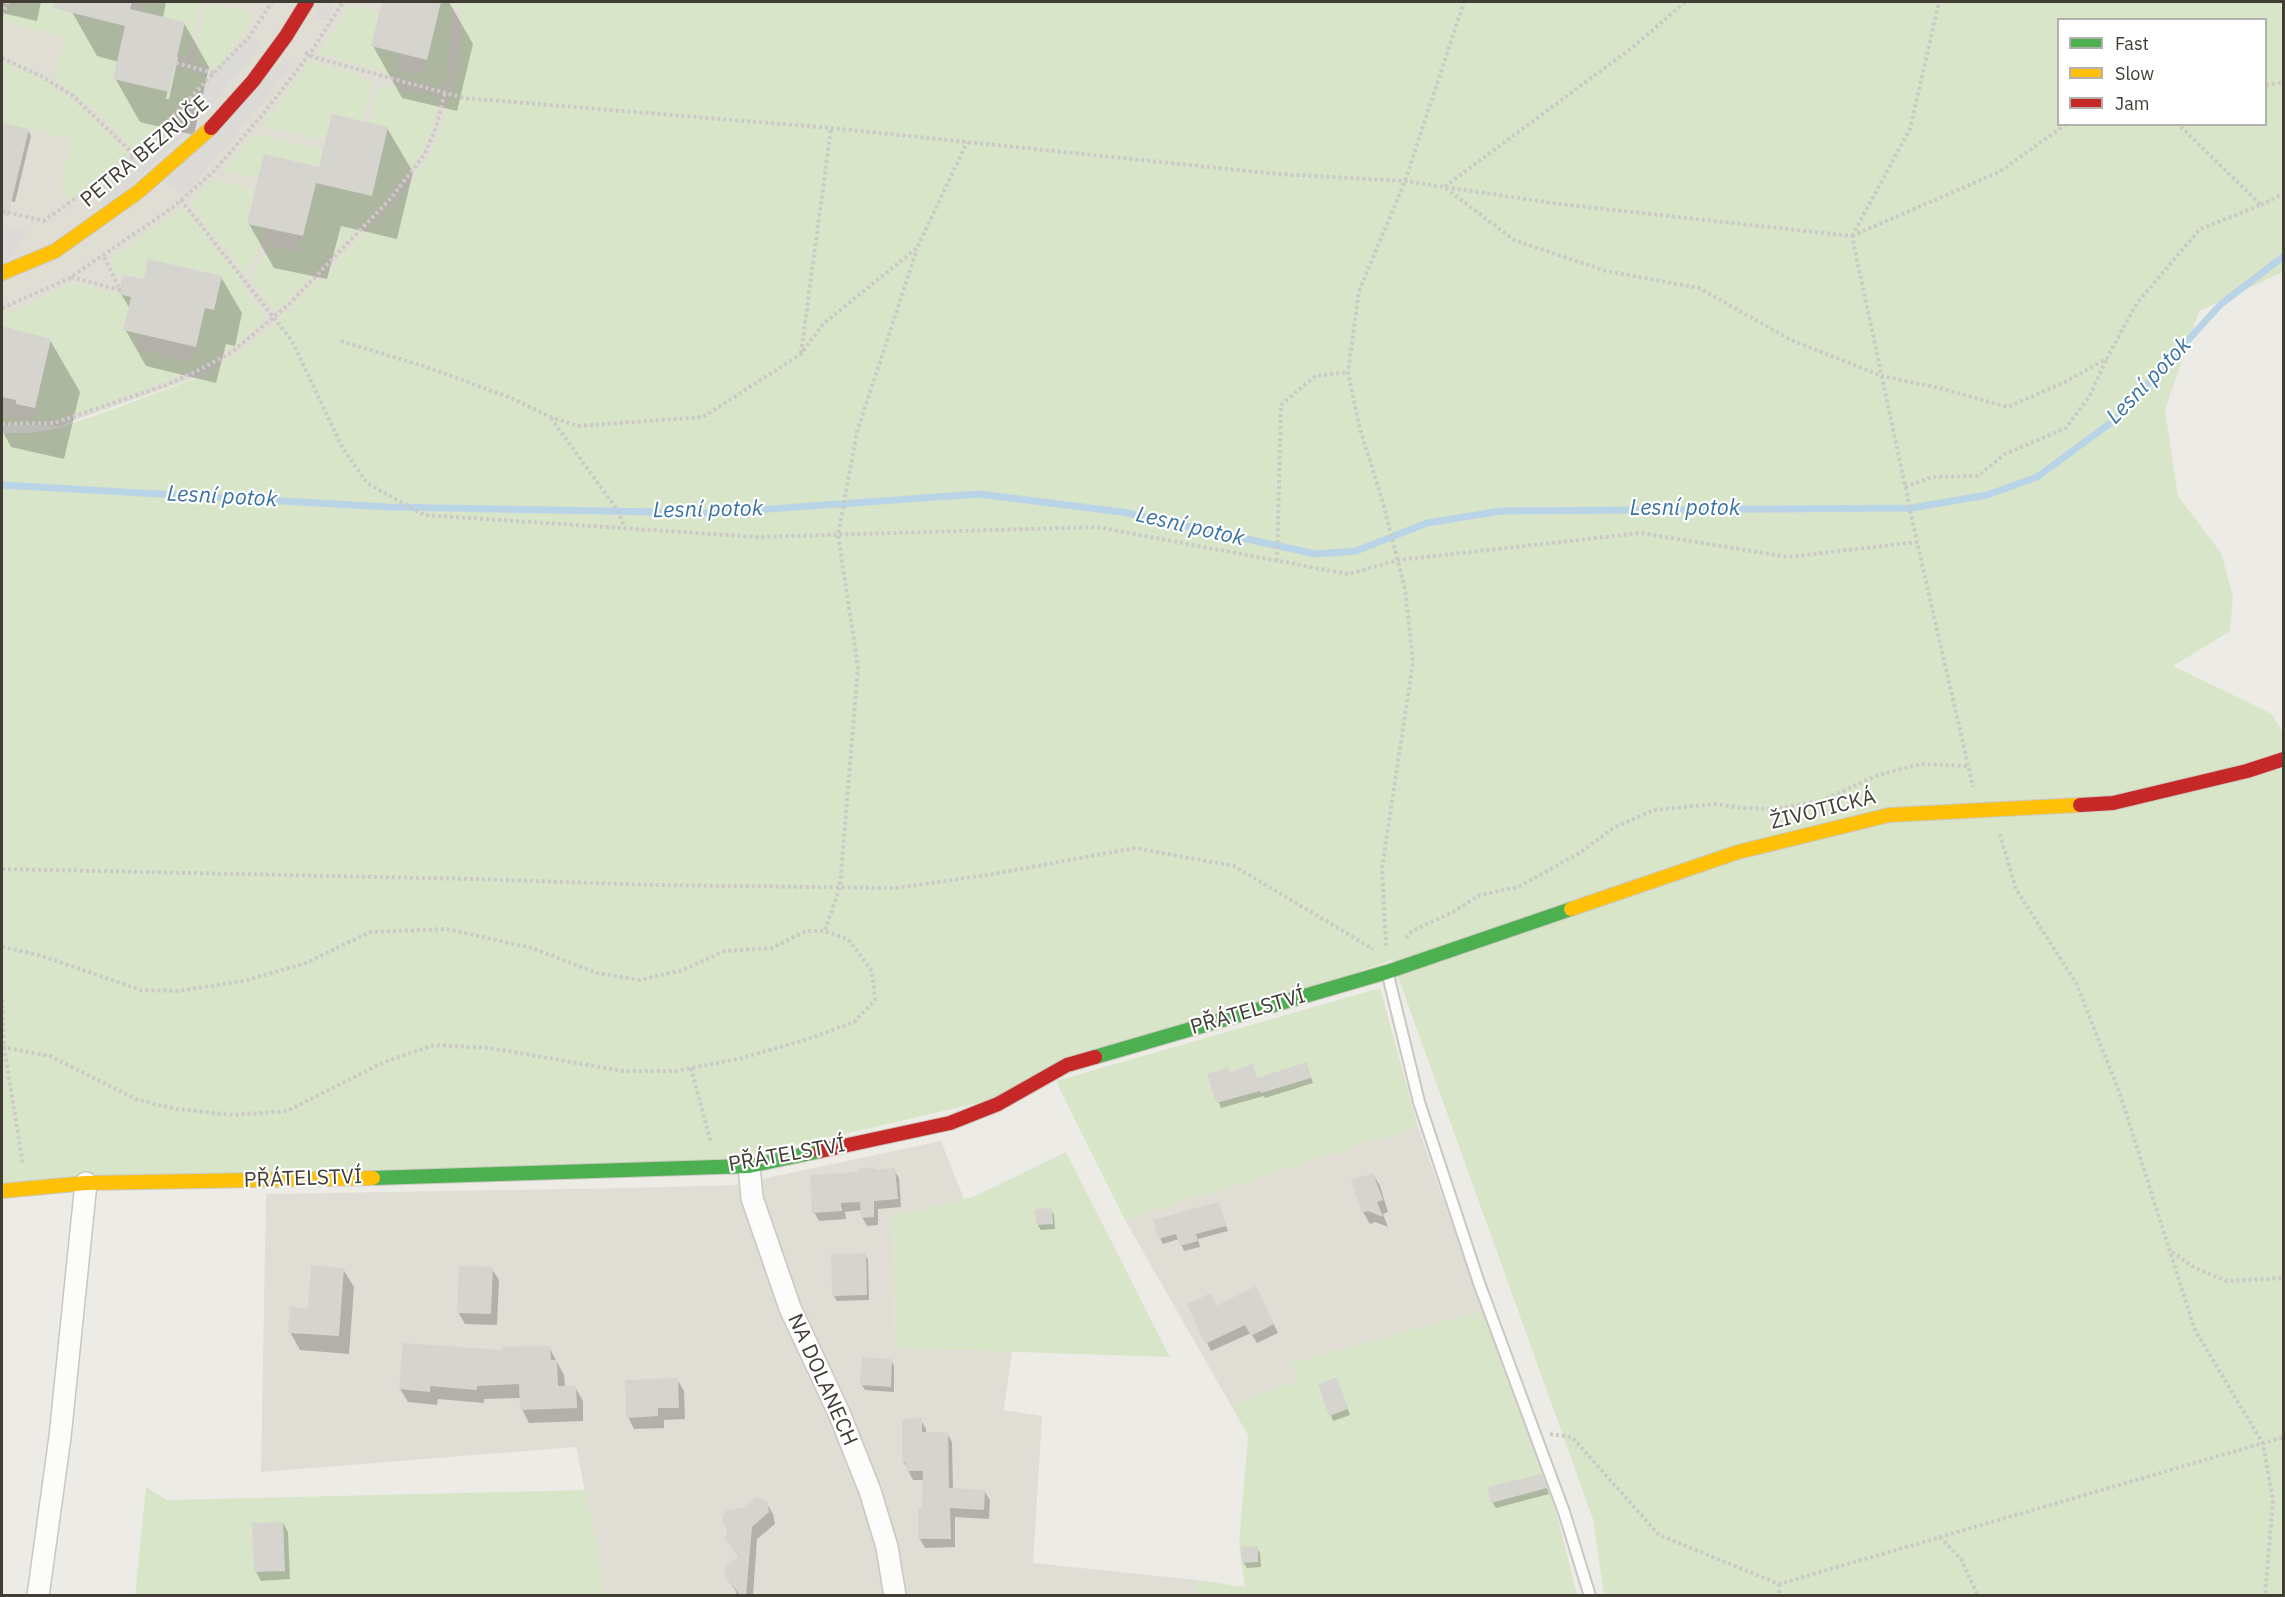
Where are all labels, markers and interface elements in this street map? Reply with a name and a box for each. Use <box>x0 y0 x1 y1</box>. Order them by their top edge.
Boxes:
legend <box>2057 18 2267 126</box>
text: Fast <box>2115 32 2149 55</box>
text: Slow <box>2115 62 2154 85</box>
street label: PETRA BEZRUČE <box>76 91 214 213</box>
text: Jam <box>2115 92 2150 115</box>
water label: Lesní potok <box>2101 332 2197 430</box>
water label: Lesní potok <box>166 481 278 513</box>
water label: Lesní potok <box>653 496 763 524</box>
water label: Lesní potok <box>1630 496 1740 522</box>
water label: Lesní potok <box>1133 502 1247 552</box>
street label: ŽIVOTICKÁ <box>1768 785 1878 835</box>
street label: PŘÁTELSTVÍ <box>1188 984 1308 1040</box>
street label: PŘÁTELSTVÍ <box>727 1132 847 1178</box>
street label: PŘÁTELSTVÍ <box>243 1164 363 1194</box>
street label: NA DOLANECH <box>782 1310 862 1450</box>

